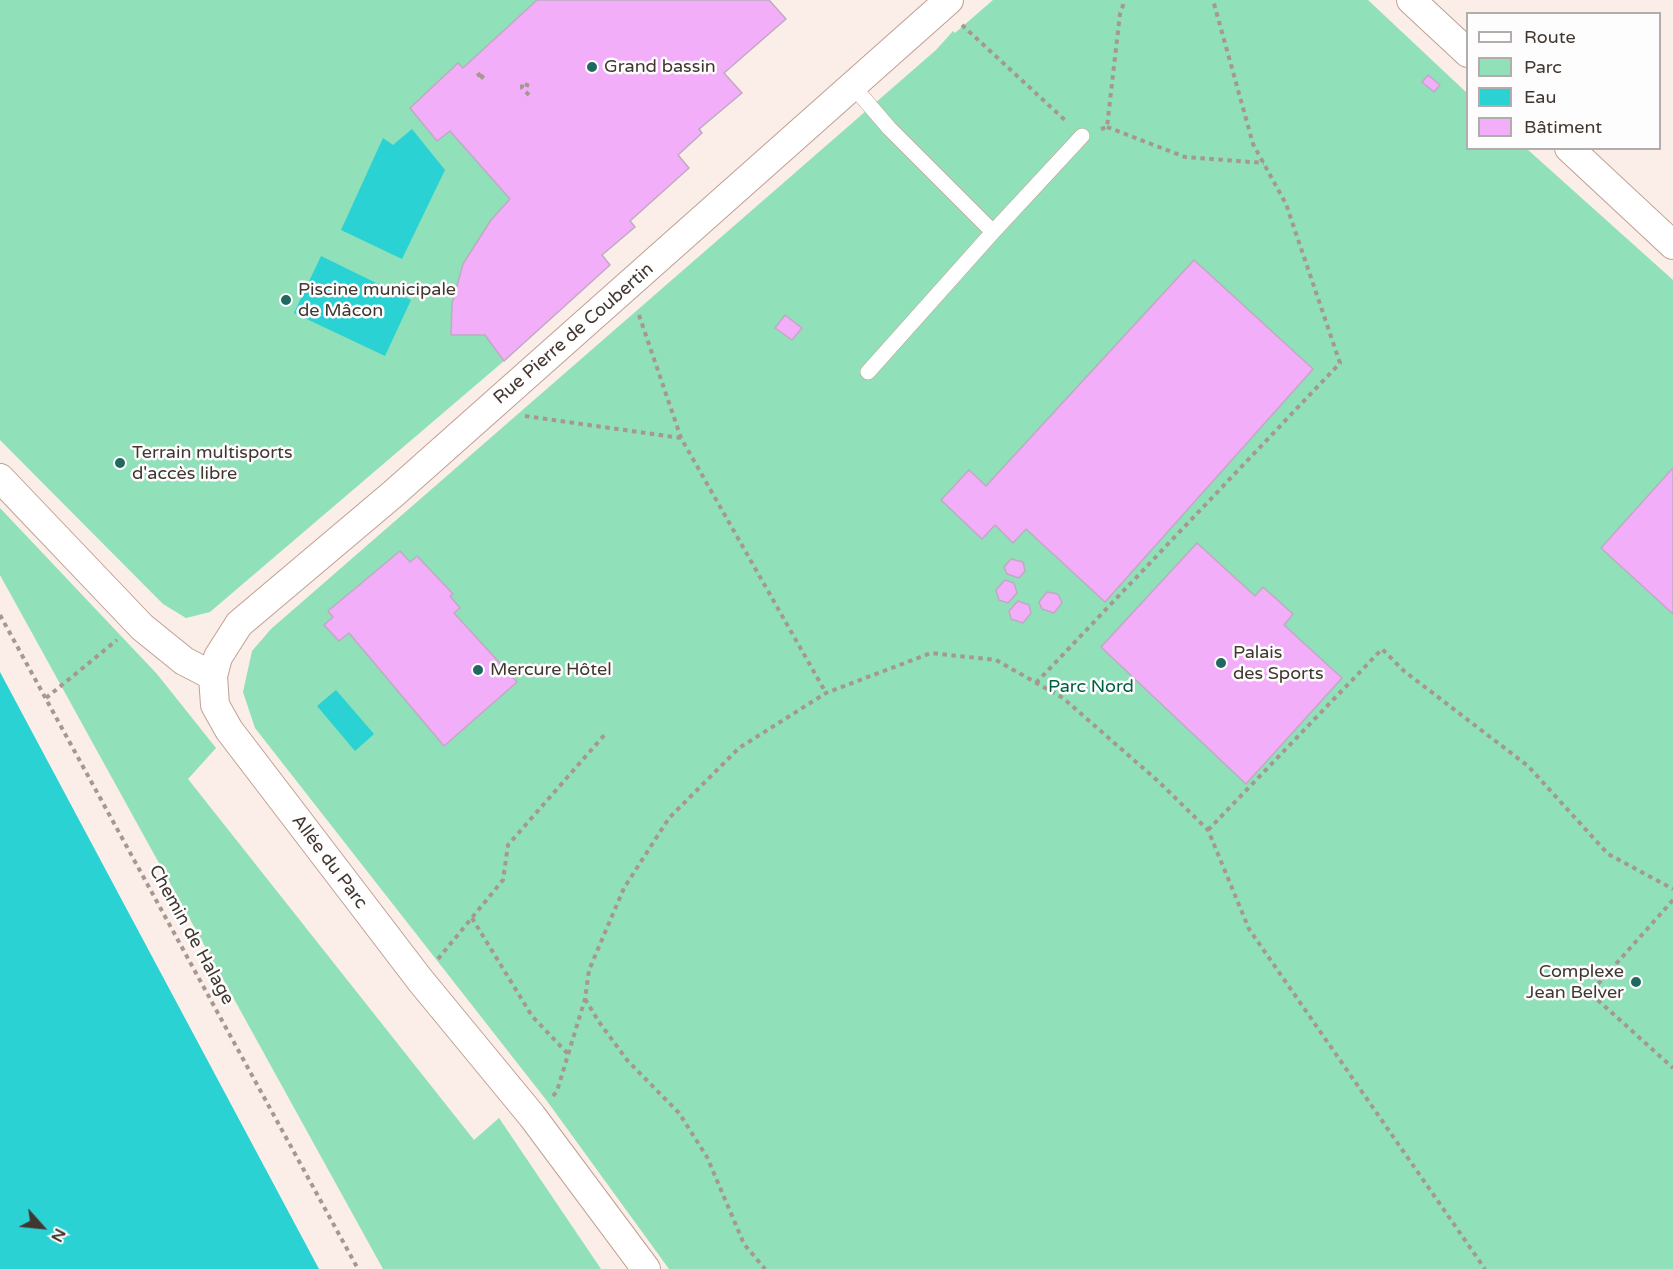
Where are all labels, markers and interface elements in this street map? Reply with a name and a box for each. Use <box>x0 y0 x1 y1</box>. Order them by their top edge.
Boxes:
legend <box>1466 12 1661 150</box>
text: Route <box>1524 26 1576 48</box>
place label: Grand bassin <box>604 56 716 78</box>
text: Parc <box>1524 56 1562 78</box>
marker: Grand bassin <box>585 60 599 74</box>
text: Eau <box>1524 86 1556 108</box>
text: Bâtiment <box>1524 116 1602 138</box>
street label: Rue Pierre de Coubertin <box>490 259 658 409</box>
place label: Piscine municipale de Mâcon <box>298 279 456 322</box>
marker: Piscine municipale de Mâcon <box>279 293 293 307</box>
place label: Terrain multisports d'accès libre <box>132 442 293 484</box>
marker: Terrain multisports d'accès libre <box>113 456 127 470</box>
place label: Palais des Sports <box>1233 642 1324 684</box>
marker: Palais des Sports <box>1214 656 1228 670</box>
place label: Mercure Hôtel <box>490 659 612 681</box>
marker: Mercure Hôtel <box>471 663 485 677</box>
park label: Parc Nord <box>1048 676 1134 698</box>
street label: Allée du Parc <box>287 811 371 913</box>
street label: Chemin de Halage <box>144 861 238 1009</box>
place label: Complexe Jean Belver <box>1526 961 1624 1004</box>
marker: Complexe Jean Belver <box>1629 975 1643 989</box>
north arrow <box>12 1197 72 1257</box>
text: N <box>46 1225 70 1245</box>

